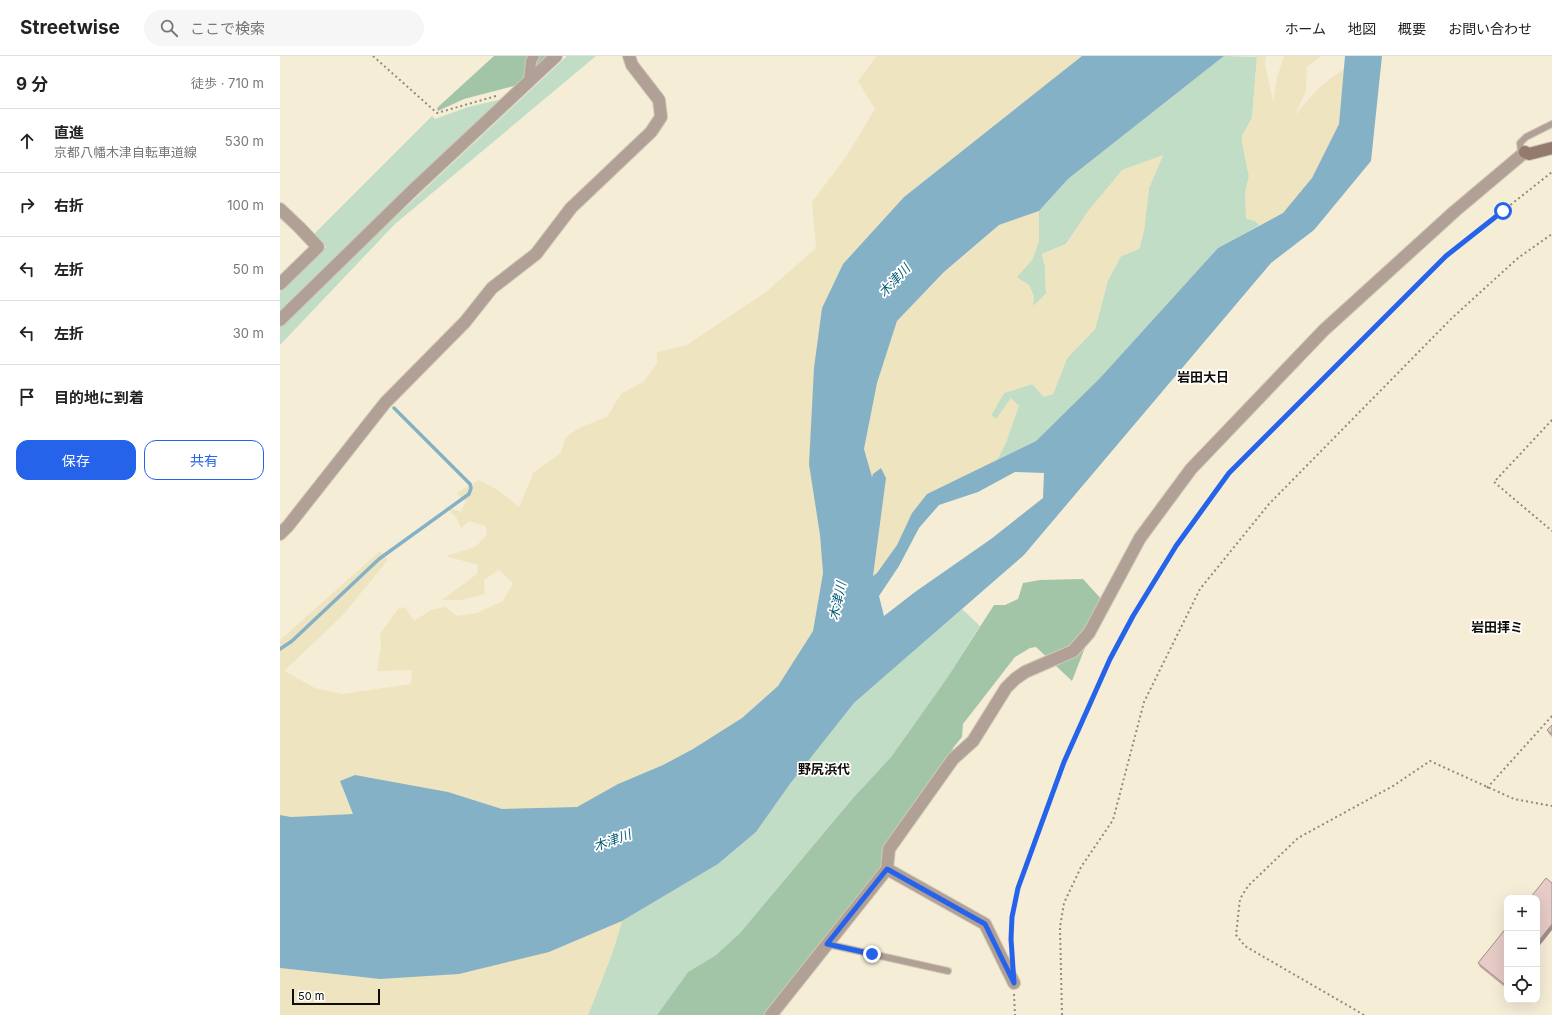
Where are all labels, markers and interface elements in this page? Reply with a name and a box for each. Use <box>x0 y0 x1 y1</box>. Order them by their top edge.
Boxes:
search box <box>144 10 424 46</box>
text: Streetwise <box>20 16 120 39</box>
icon: search <box>158 17 180 39</box>
text: ここで検索 <box>190 19 265 38</box>
text: ホーム <box>1284 20 1326 37</box>
text: 地図 <box>1348 20 1376 37</box>
text: 概要 <box>1398 20 1426 37</box>
text: お問い合わせ <box>1448 20 1532 37</box>
text: 9 分 <box>16 74 48 94</box>
text: 徒歩 · 710 m <box>191 75 264 91</box>
text: 直進 <box>54 123 84 142</box>
icon: ahead <box>16 130 38 152</box>
text: 530 m <box>225 133 264 149</box>
text: 京都八幡木津自転車道線 <box>54 144 197 160</box>
icon: right <box>16 194 38 216</box>
text: 右折 <box>54 196 84 215</box>
text: 100 m <box>227 197 264 213</box>
route start <box>1494 202 1512 220</box>
icon: left <box>16 258 38 280</box>
water label: 木津川 <box>875 259 915 300</box>
text: 左折 <box>54 260 84 279</box>
text: 50 m <box>233 261 264 277</box>
icon: left <box>16 322 38 344</box>
text: 左折 <box>54 324 84 343</box>
text: 30 m <box>233 325 264 341</box>
district label: 岩田大日 <box>1177 369 1229 385</box>
icon: arrive <box>16 386 38 408</box>
text: 目的地に到着 <box>54 388 144 407</box>
button: 保存 <box>16 440 136 480</box>
button: 共有 <box>144 440 264 480</box>
water label: 木津川 <box>825 578 849 622</box>
district label: 岩田拝ミ <box>1471 619 1523 635</box>
district label: 野尻浜代 <box>798 761 850 777</box>
water label: 木津川 <box>591 825 635 854</box>
map controls <box>1504 895 1540 1003</box>
button: + <box>1504 895 1540 931</box>
button: − <box>1504 931 1540 967</box>
route end <box>863 945 881 963</box>
button: locate <box>1504 967 1540 1003</box>
scale bar <box>292 987 380 1006</box>
text: 50 m <box>298 989 324 1003</box>

